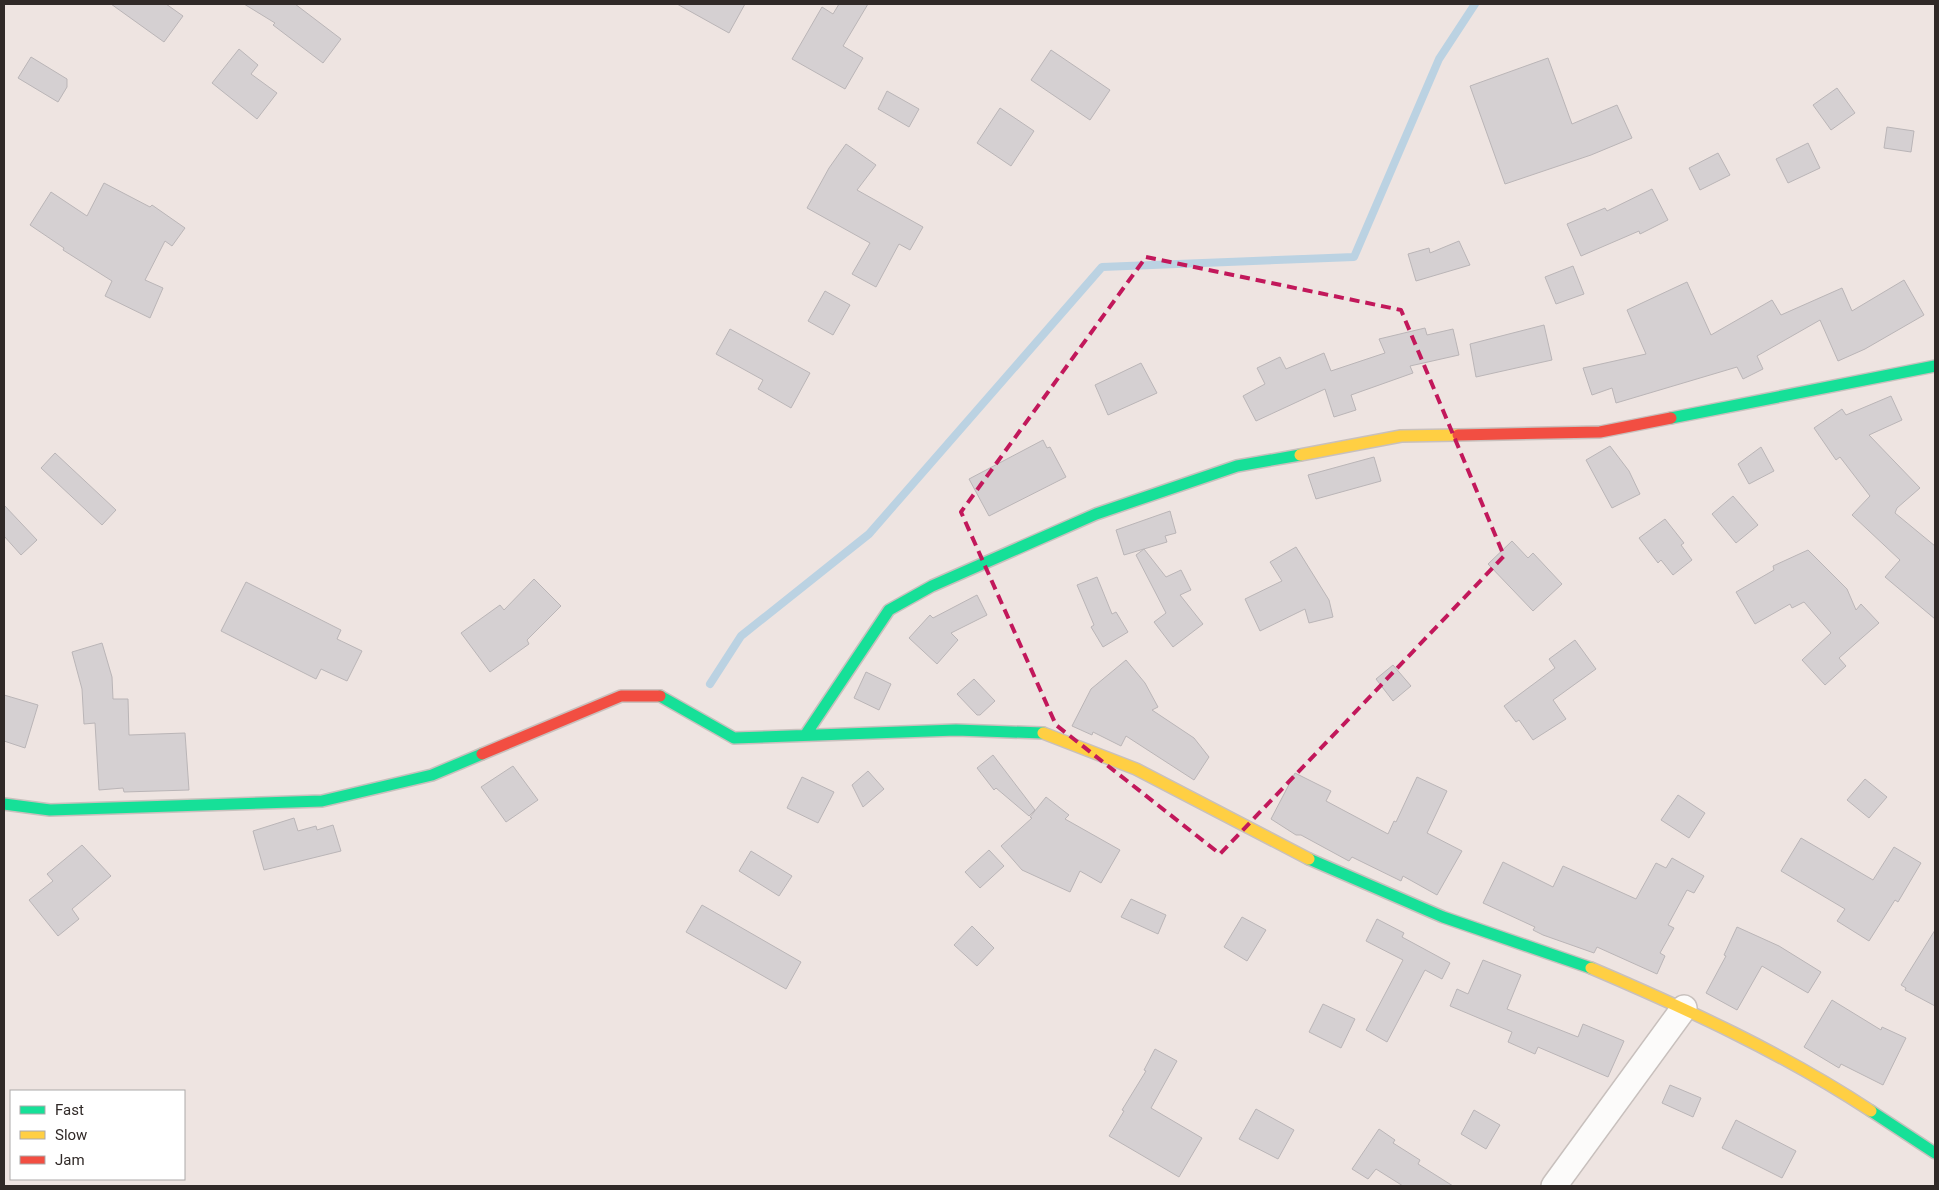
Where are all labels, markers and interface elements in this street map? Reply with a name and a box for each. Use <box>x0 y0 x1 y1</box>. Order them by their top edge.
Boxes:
legend <box>10 1090 185 1180</box>
text: Fast <box>55 1101 84 1119</box>
text: Slow <box>55 1126 87 1144</box>
text: Jam <box>55 1151 85 1169</box>

